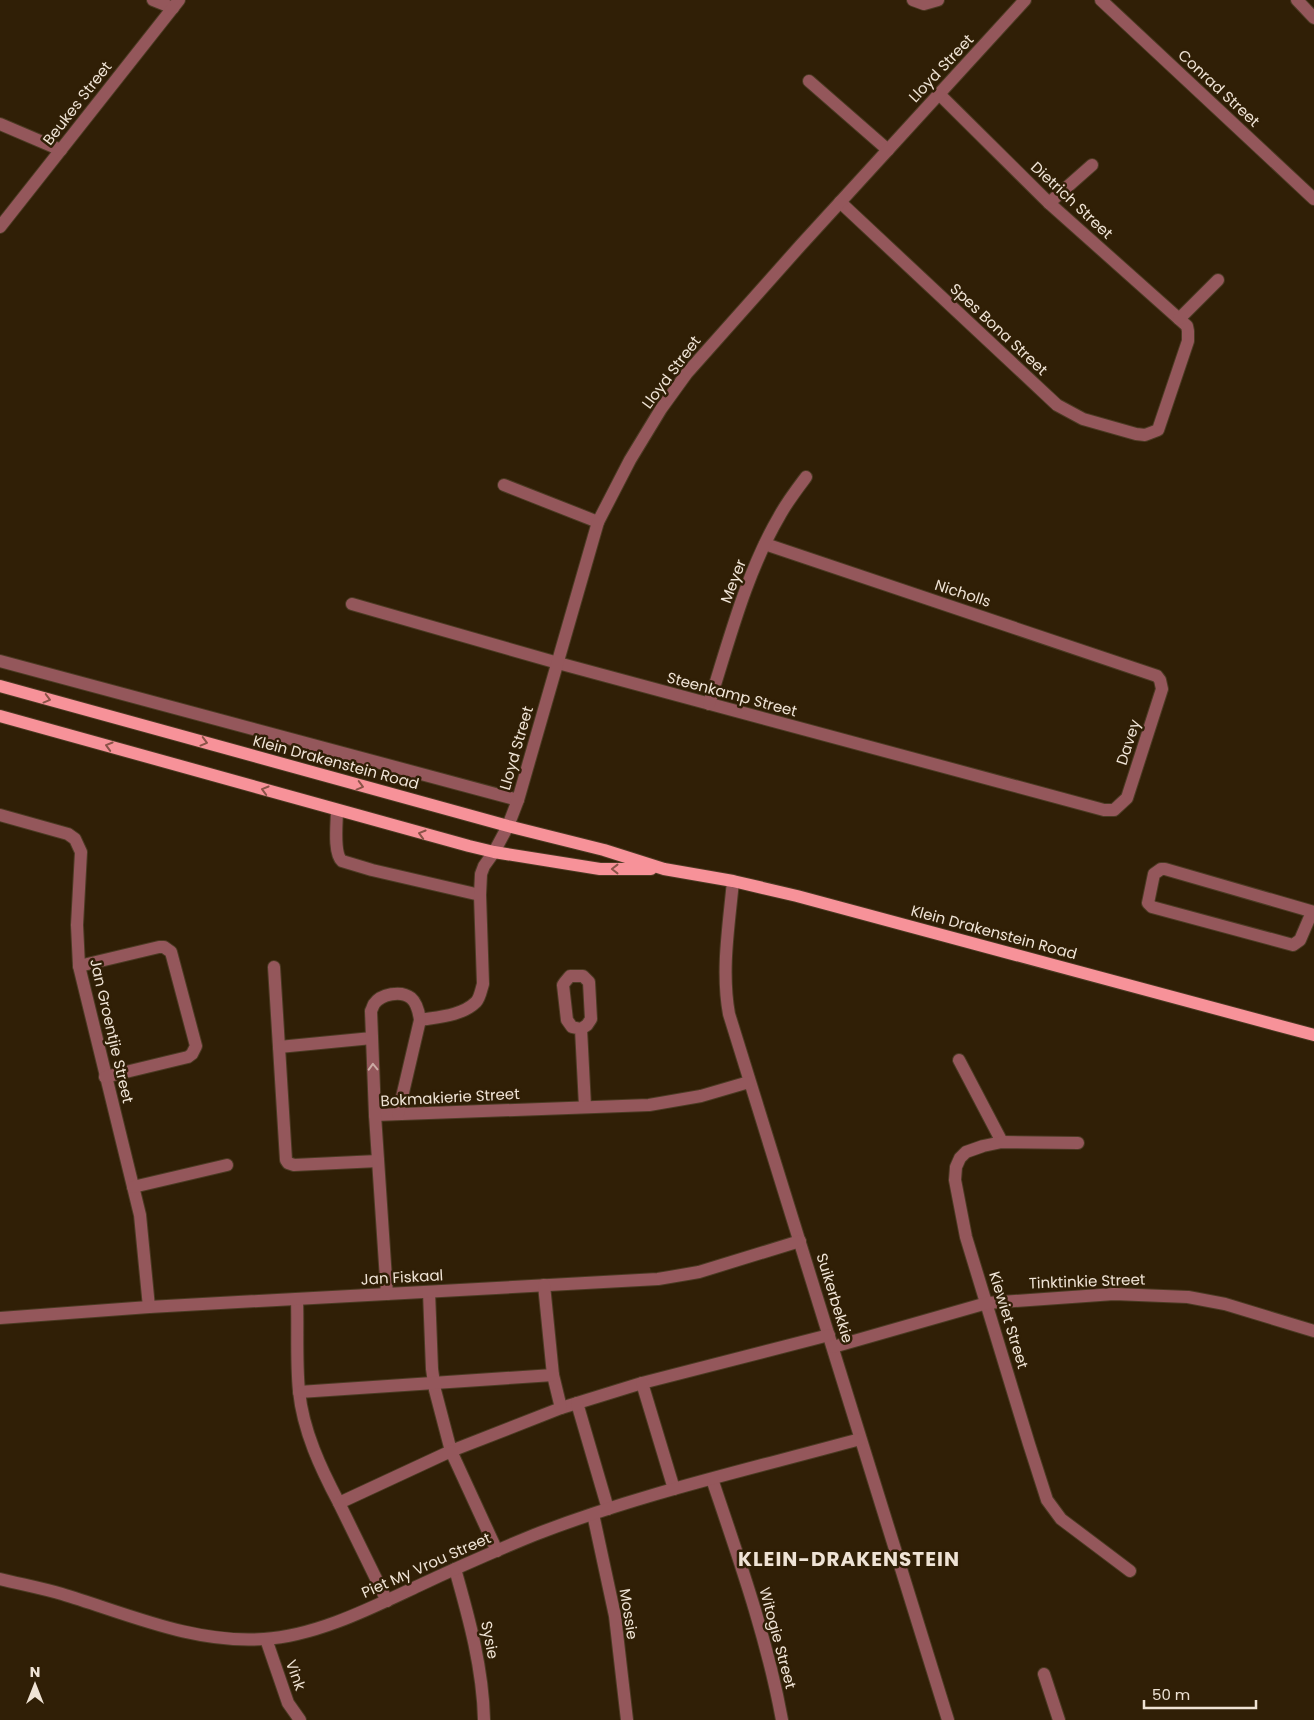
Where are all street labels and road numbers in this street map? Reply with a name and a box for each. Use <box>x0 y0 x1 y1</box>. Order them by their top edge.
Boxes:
street label: Lloyd Street <box>904 29 978 107</box>
street label: Conrad Street <box>1174 45 1264 131</box>
street label: Beukes Street <box>38 57 116 149</box>
street label: Dietrich Street <box>1026 157 1118 243</box>
street label: Spes Bona Street <box>946 278 1052 380</box>
street label: Lloyd Street <box>637 331 705 413</box>
street label: Meyer <box>715 556 751 606</box>
street label: Nicholls <box>932 574 994 612</box>
street label: Steenkamp Street <box>665 667 799 721</box>
street label: Lloyd Street <box>494 704 538 792</box>
street label: Davey <box>1111 716 1145 768</box>
street label: Klein Drakenstein Road <box>251 730 421 794</box>
street label: Klein Drakenstein Road <box>909 900 1079 964</box>
street label: Jan Groentjie Street <box>85 957 139 1105</box>
street label: Bokmakierie Street <box>380 1083 520 1111</box>
street label: Suikerbekkie <box>811 1251 859 1345</box>
street label: Jan Fiskaal <box>360 1264 444 1290</box>
street label: Tinktinkie Street <box>1028 1268 1146 1294</box>
street label: Kiewiet Street <box>984 1269 1034 1371</box>
street label: Piet My Vrou Street <box>358 1527 494 1603</box>
street label: Witogie Street <box>754 1585 802 1691</box>
street label: Mossie <box>615 1587 643 1641</box>
street label: Sysie <box>476 1619 504 1661</box>
street label: Vink <box>281 1657 311 1693</box>

